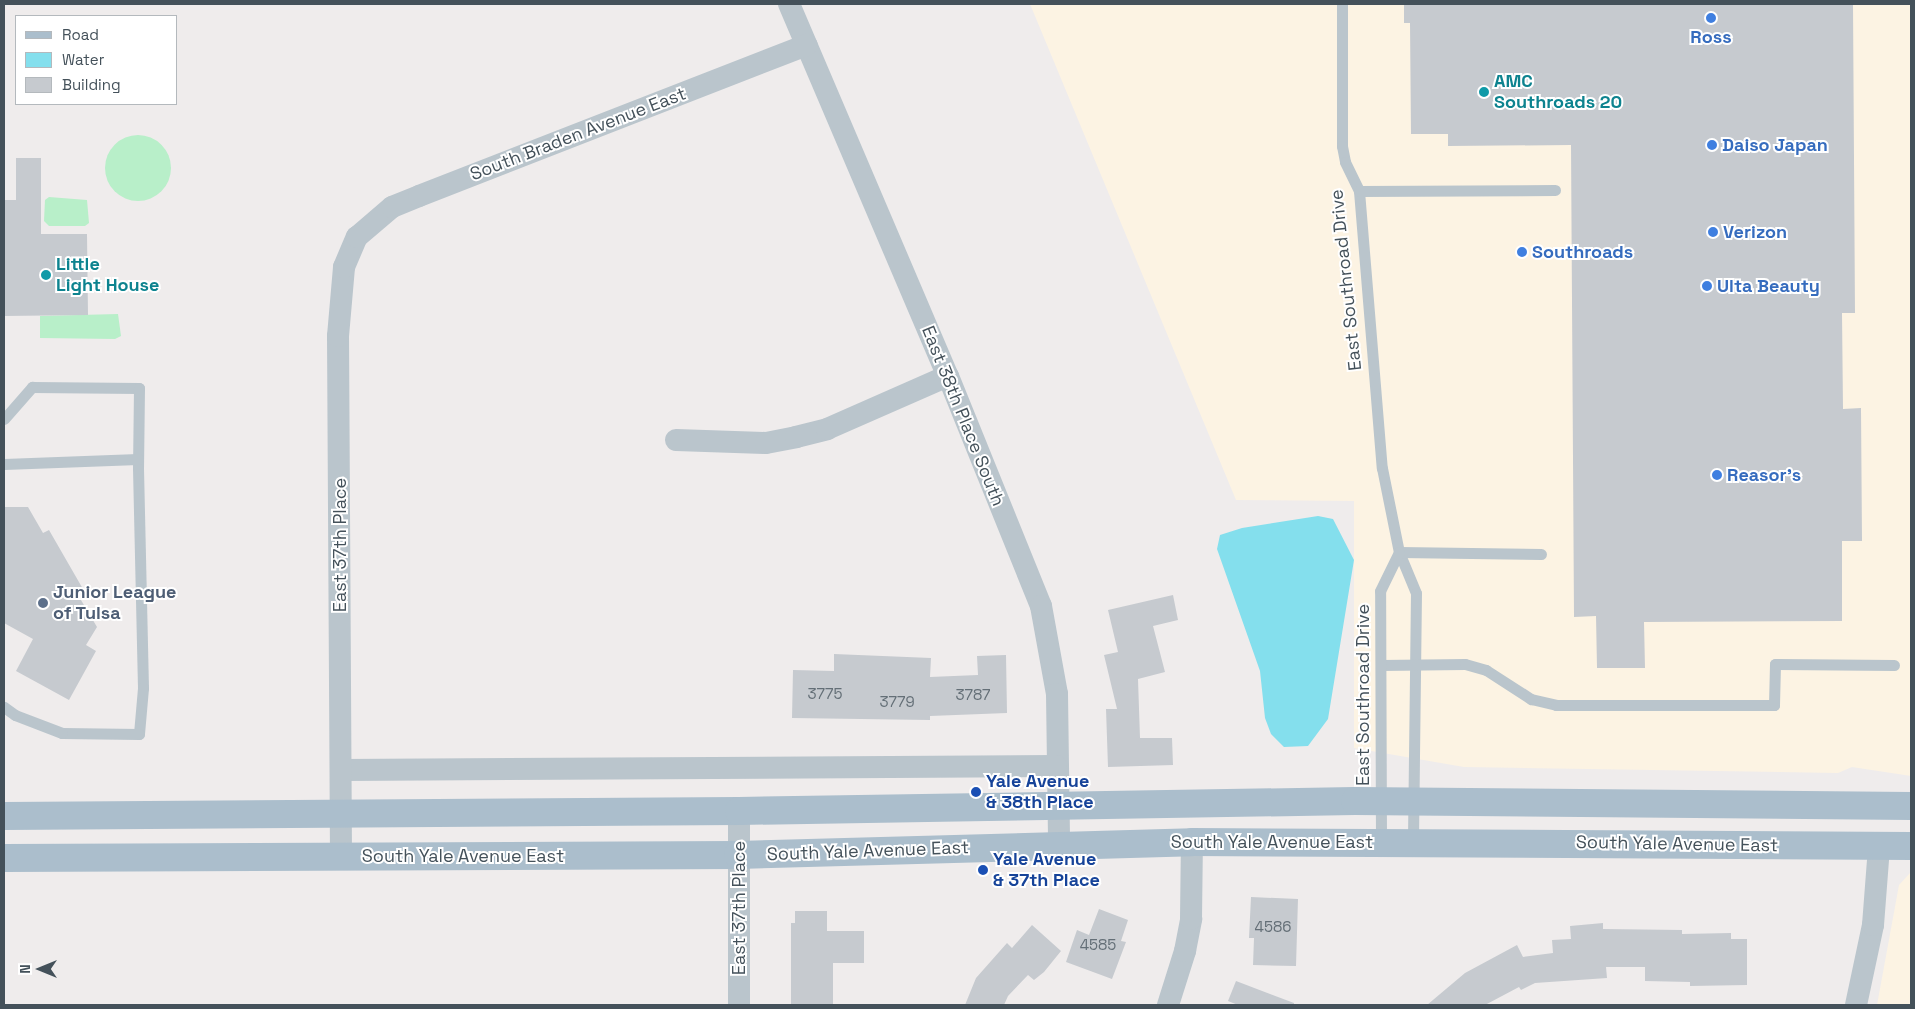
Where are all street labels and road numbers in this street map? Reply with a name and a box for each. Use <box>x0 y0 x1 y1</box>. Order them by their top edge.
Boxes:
street label: South Braden Avenue East <box>467 83 689 185</box>
street label: East Southroad Drive <box>1326 188 1366 372</box>
street label: East 38th Place South <box>917 323 1009 509</box>
street label: East 37th Place <box>329 478 351 612</box>
street label: East Southroad Drive <box>1352 604 1374 786</box>
street label: South Yale Avenue East <box>1171 831 1373 853</box>
street label: South Yale Avenue East <box>1575 831 1779 857</box>
street label: South Yale Avenue East <box>766 837 970 865</box>
street label: East 37th Place <box>728 841 750 975</box>
street label: South Yale Avenue East <box>362 845 564 867</box>

